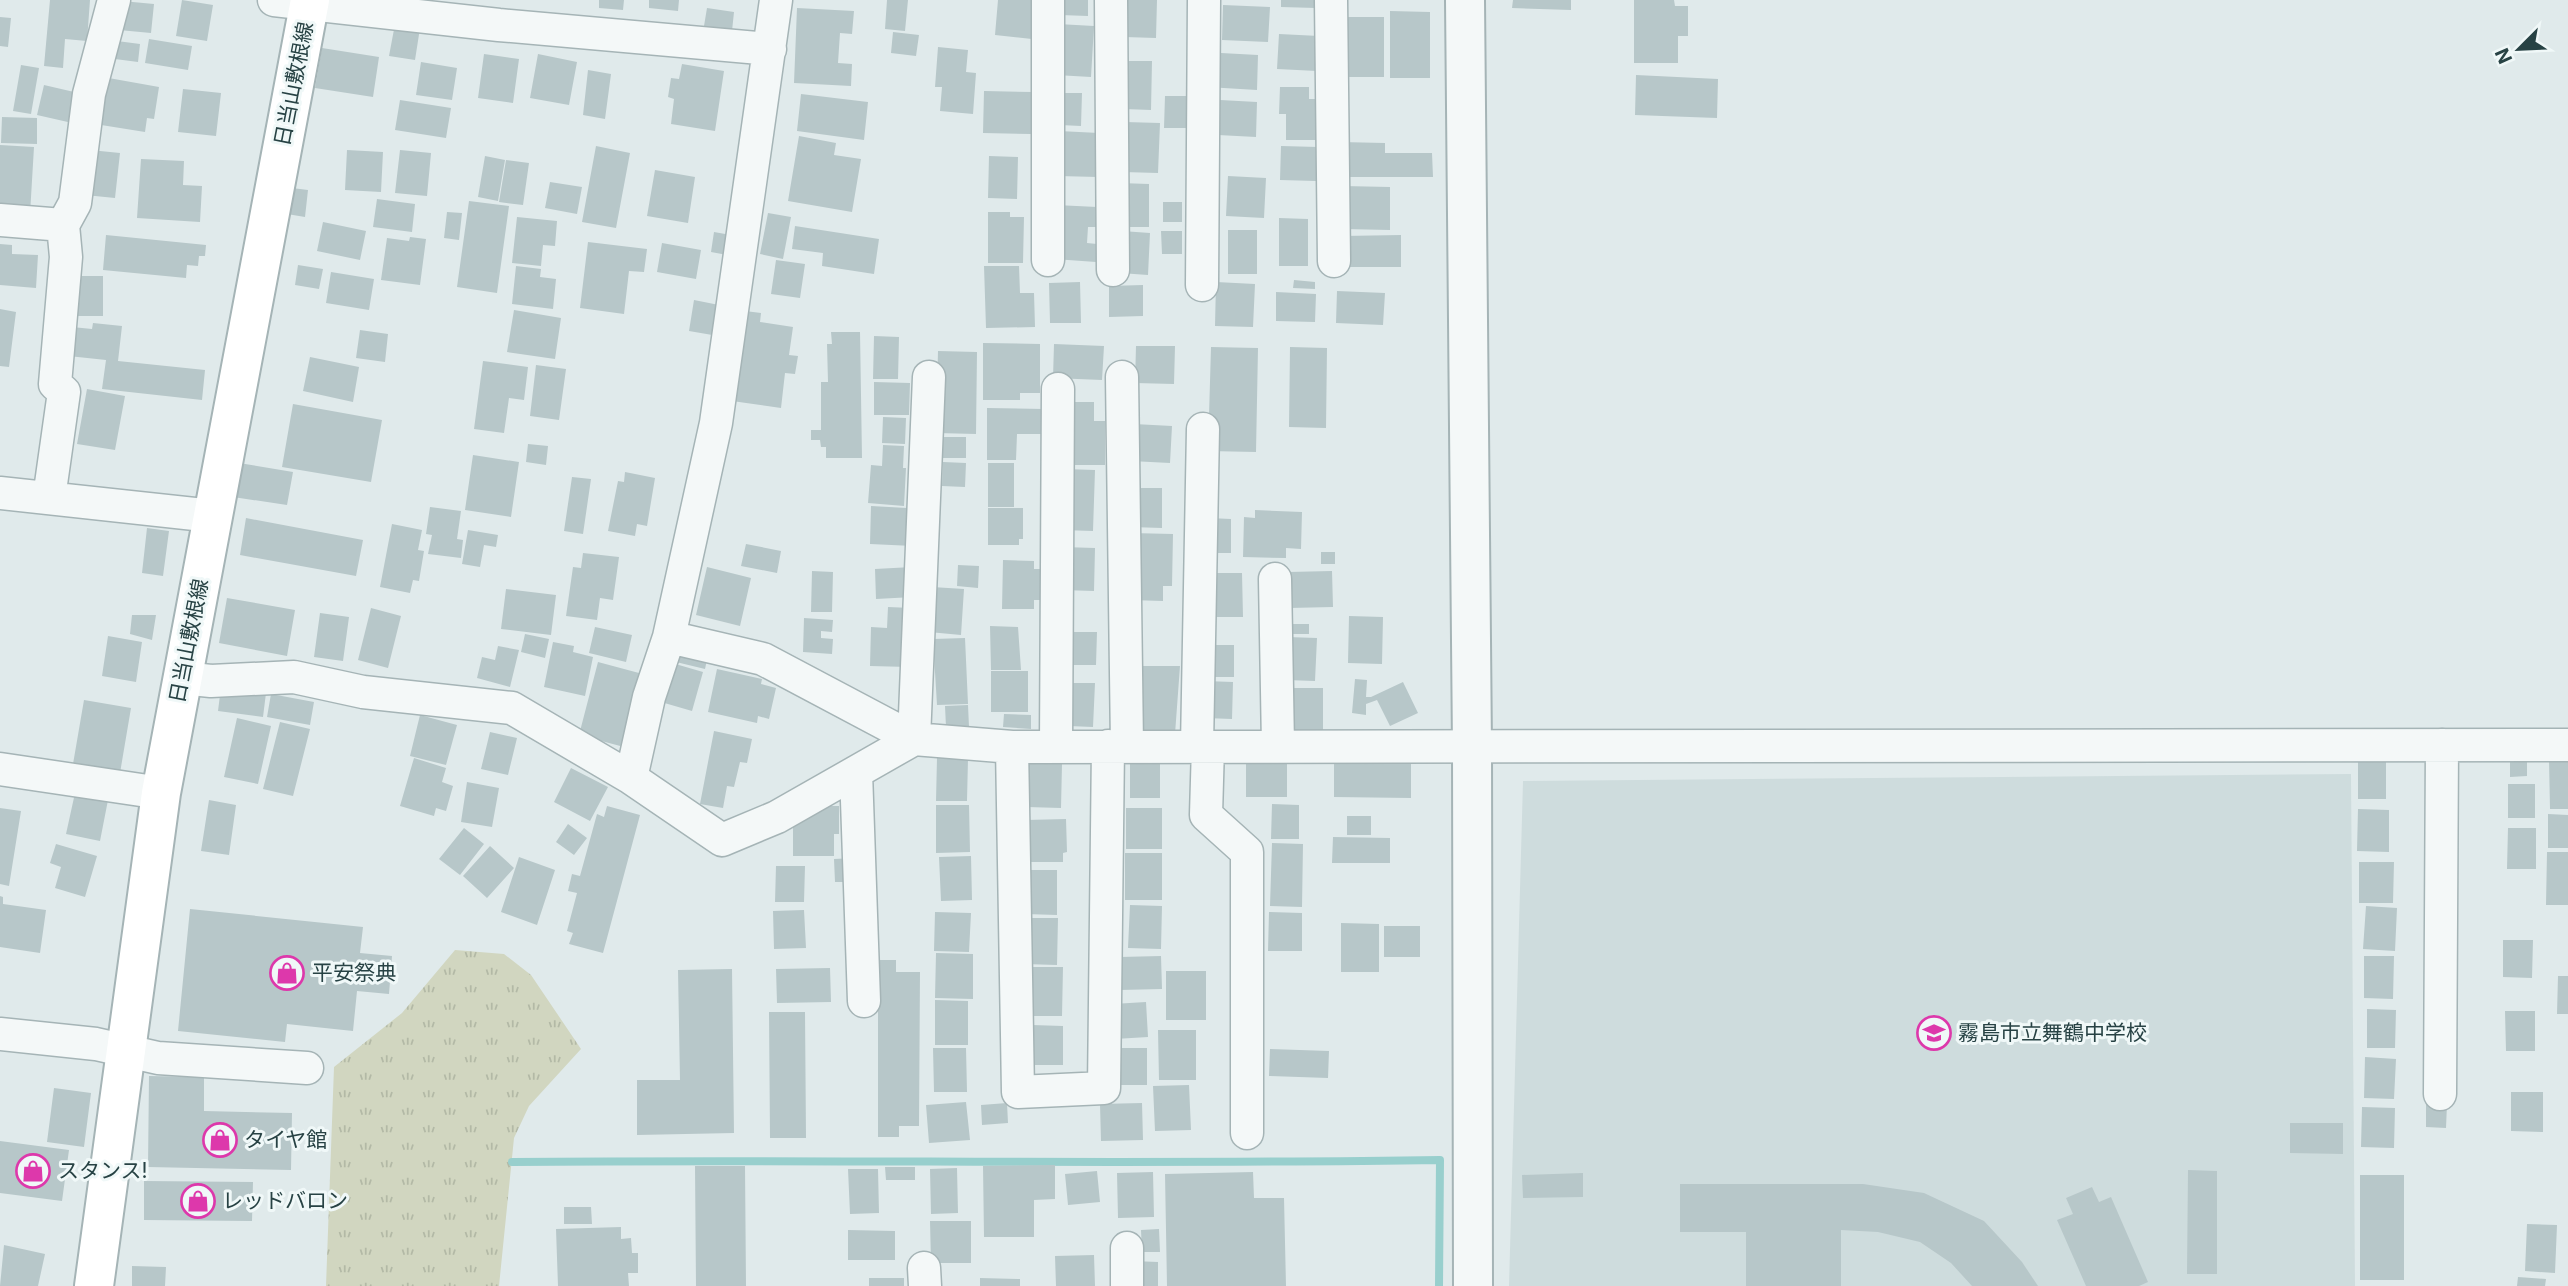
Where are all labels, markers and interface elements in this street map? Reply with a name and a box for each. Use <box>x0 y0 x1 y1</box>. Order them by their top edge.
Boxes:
north arrow <box>2484 14 2554 84</box>
street label: 日当山敷根線 <box>269 20 318 148</box>
text: N <box>2490 44 2517 67</box>
street label: 日当山敷根線 <box>164 577 213 705</box>
shop icon: 平安祭典 <box>268 954 306 992</box>
place label: 平安祭典 <box>312 960 396 985</box>
school or university icon: 霧島市立舞鶴中学校 <box>1915 1014 1953 1052</box>
place label: 霧島市立舞鶴中学校 <box>1958 1020 2147 1045</box>
shop icon: タイヤ館 <box>201 1121 239 1159</box>
place label: タイヤ館 <box>244 1127 327 1152</box>
shop icon: スタンス! <box>14 1152 52 1190</box>
place label: スタンス! <box>58 1158 148 1183</box>
shop icon: レッドバロン <box>179 1182 217 1220</box>
place label: レッドバロン <box>222 1188 348 1213</box>

